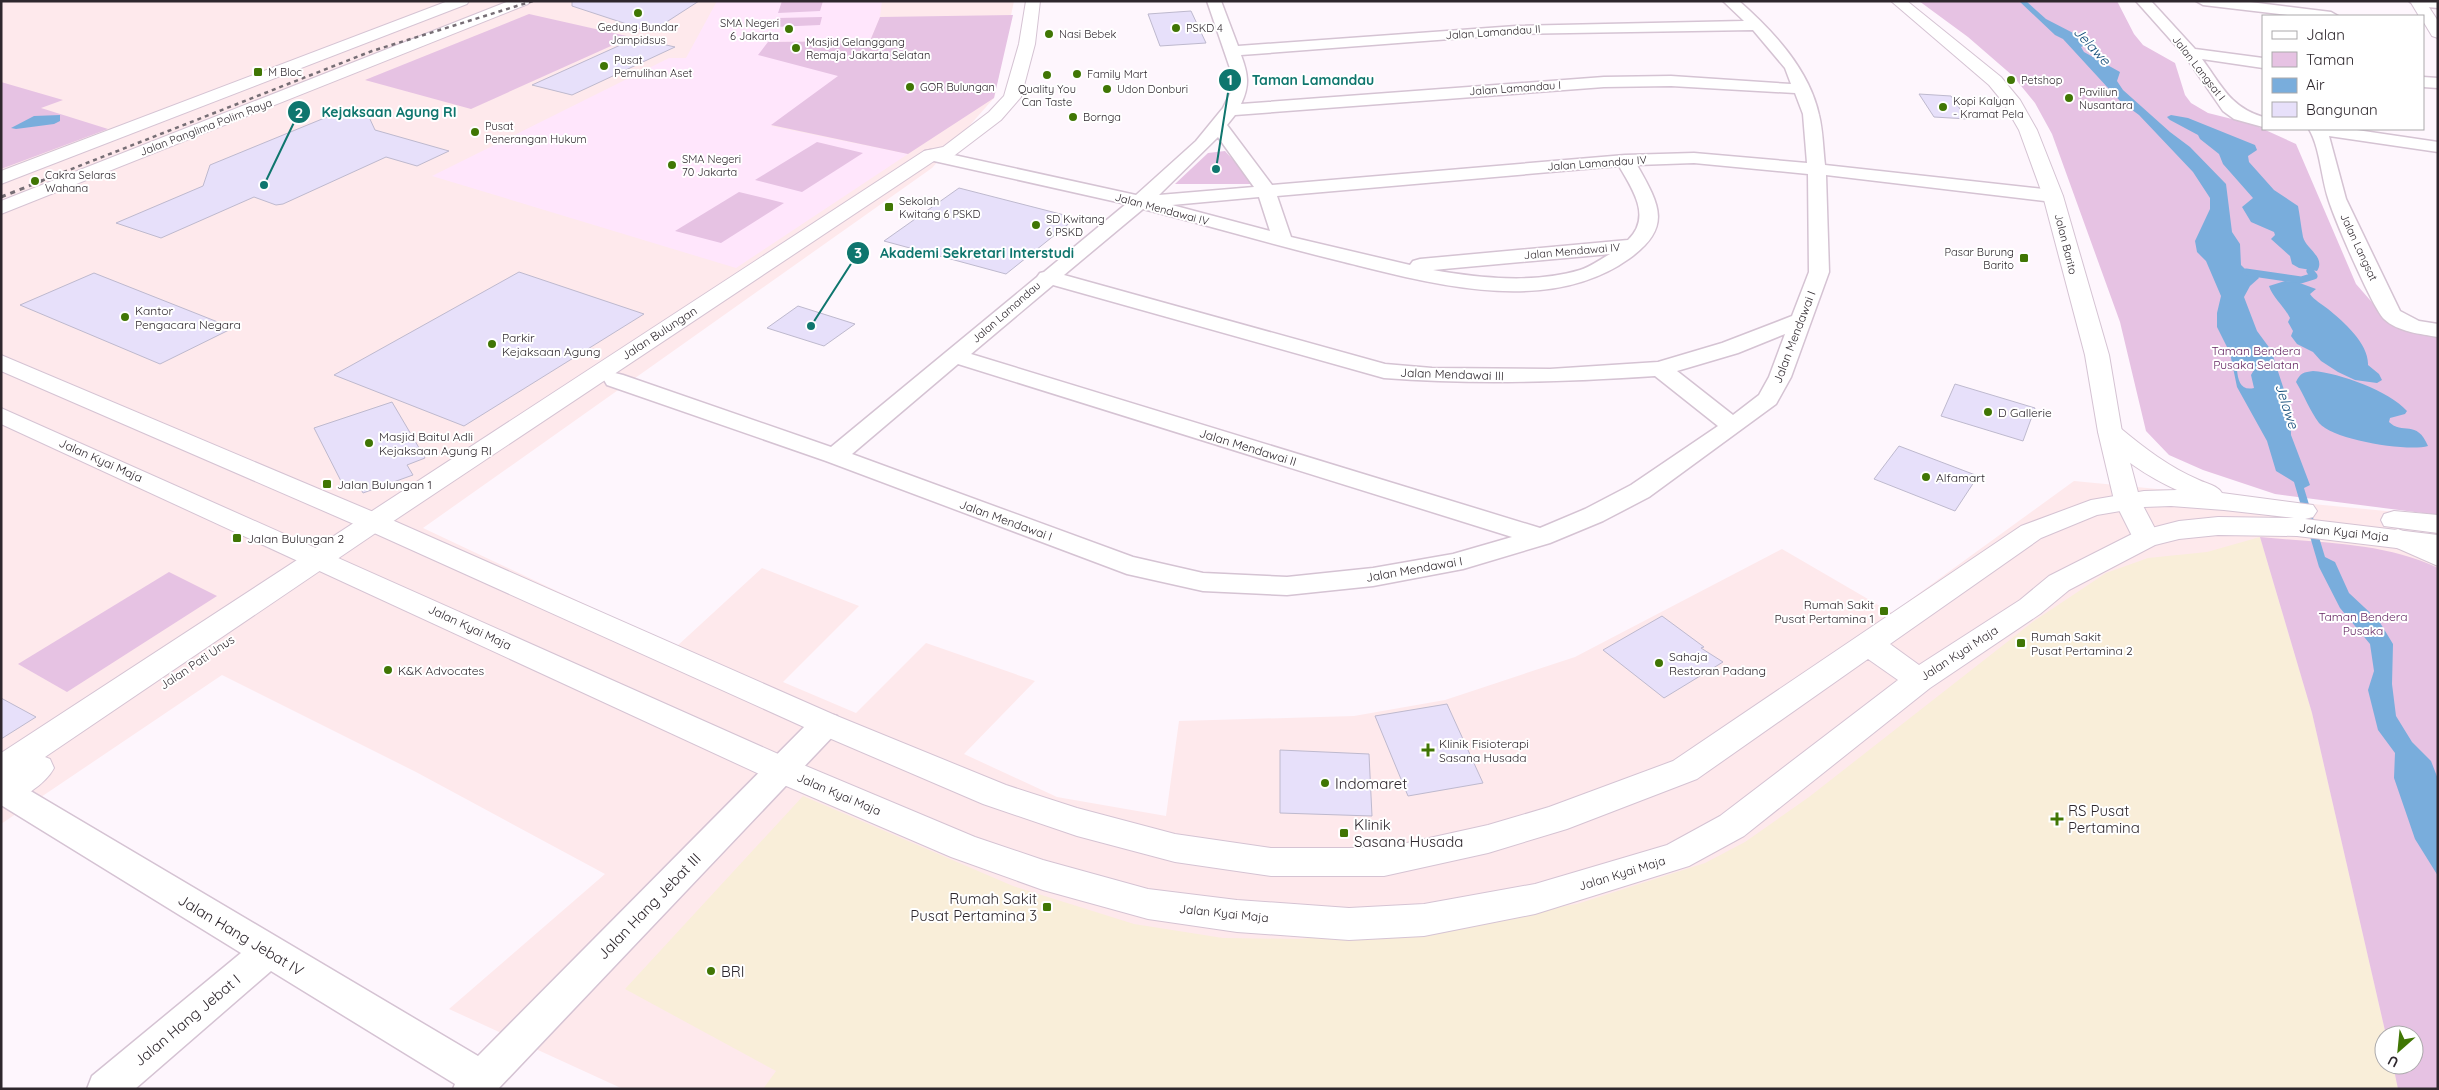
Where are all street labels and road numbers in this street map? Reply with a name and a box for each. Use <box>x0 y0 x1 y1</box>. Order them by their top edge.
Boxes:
street label: Jalan Lamandau II <box>1445 22 1541 42</box>
street label: Jalan Langsat I <box>2169 33 2229 103</box>
street label: Jalan Lamandau I <box>1468 78 1562 98</box>
street label: Jalan Panglima Polim Raya <box>138 95 274 159</box>
street label: Jalan Lamandau IV <box>1547 153 1647 173</box>
street label: Jalan Mendawai IV <box>1113 190 1211 228</box>
street label: Jalan Langsat <box>2337 211 2381 283</box>
street label: Jalan Barito <box>2052 212 2080 276</box>
street label: Jalan Mendawai IV <box>1523 240 1621 262</box>
street label: Jalan Lamandau <box>969 278 1043 346</box>
street label: Jalan Mendawai I <box>1769 289 1819 385</box>
street label: Jalan Bulungan <box>618 303 700 363</box>
street label: Jalan Mendawai III <box>1400 365 1504 383</box>
street label: Jalan Mendawai II <box>1198 425 1298 469</box>
street label: Jalan Kyai Maja <box>57 435 145 485</box>
street label: Jalan Mendawai I <box>958 496 1054 544</box>
street label: Jalan Kyai Maja <box>2299 520 2389 544</box>
street label: Jalan Mendawai I <box>1365 553 1463 585</box>
street label: Jalan Kyai Maja <box>426 601 514 653</box>
street label: Jalan Kyai Maja <box>1917 622 2001 684</box>
street label: Jalan Pati Unus <box>157 631 237 692</box>
street label: Jalan Kyai Maja <box>795 770 883 818</box>
street label: Jalan Hang Jebat III <box>593 849 705 963</box>
street label: Jalan Kyai Maja <box>1577 853 1667 893</box>
street label: Jalan Hang Jebat IV <box>175 890 307 980</box>
street label: Jalan Kyai Maja <box>1179 901 1269 925</box>
street label: Jalan Hang Jebat I <box>130 970 244 1070</box>

